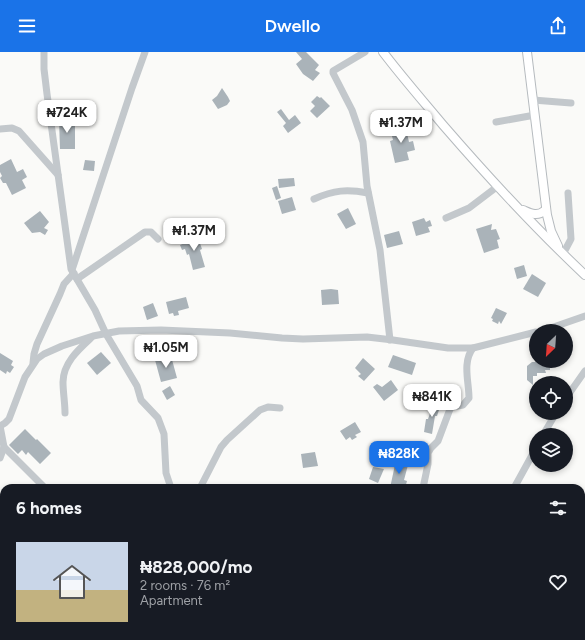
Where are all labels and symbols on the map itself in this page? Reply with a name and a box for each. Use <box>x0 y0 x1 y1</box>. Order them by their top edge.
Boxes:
pin: ₦724K <box>39 100 95 134</box>
pin: ₦1.37M <box>368 110 434 144</box>
pin: ₦1.37M <box>161 218 227 252</box>
north arrow <box>529 324 573 368</box>
pin: ₦1.05M <box>133 335 199 369</box>
pin: ₦841K <box>404 384 460 418</box>
pin: ₦828K <box>371 441 427 475</box>

